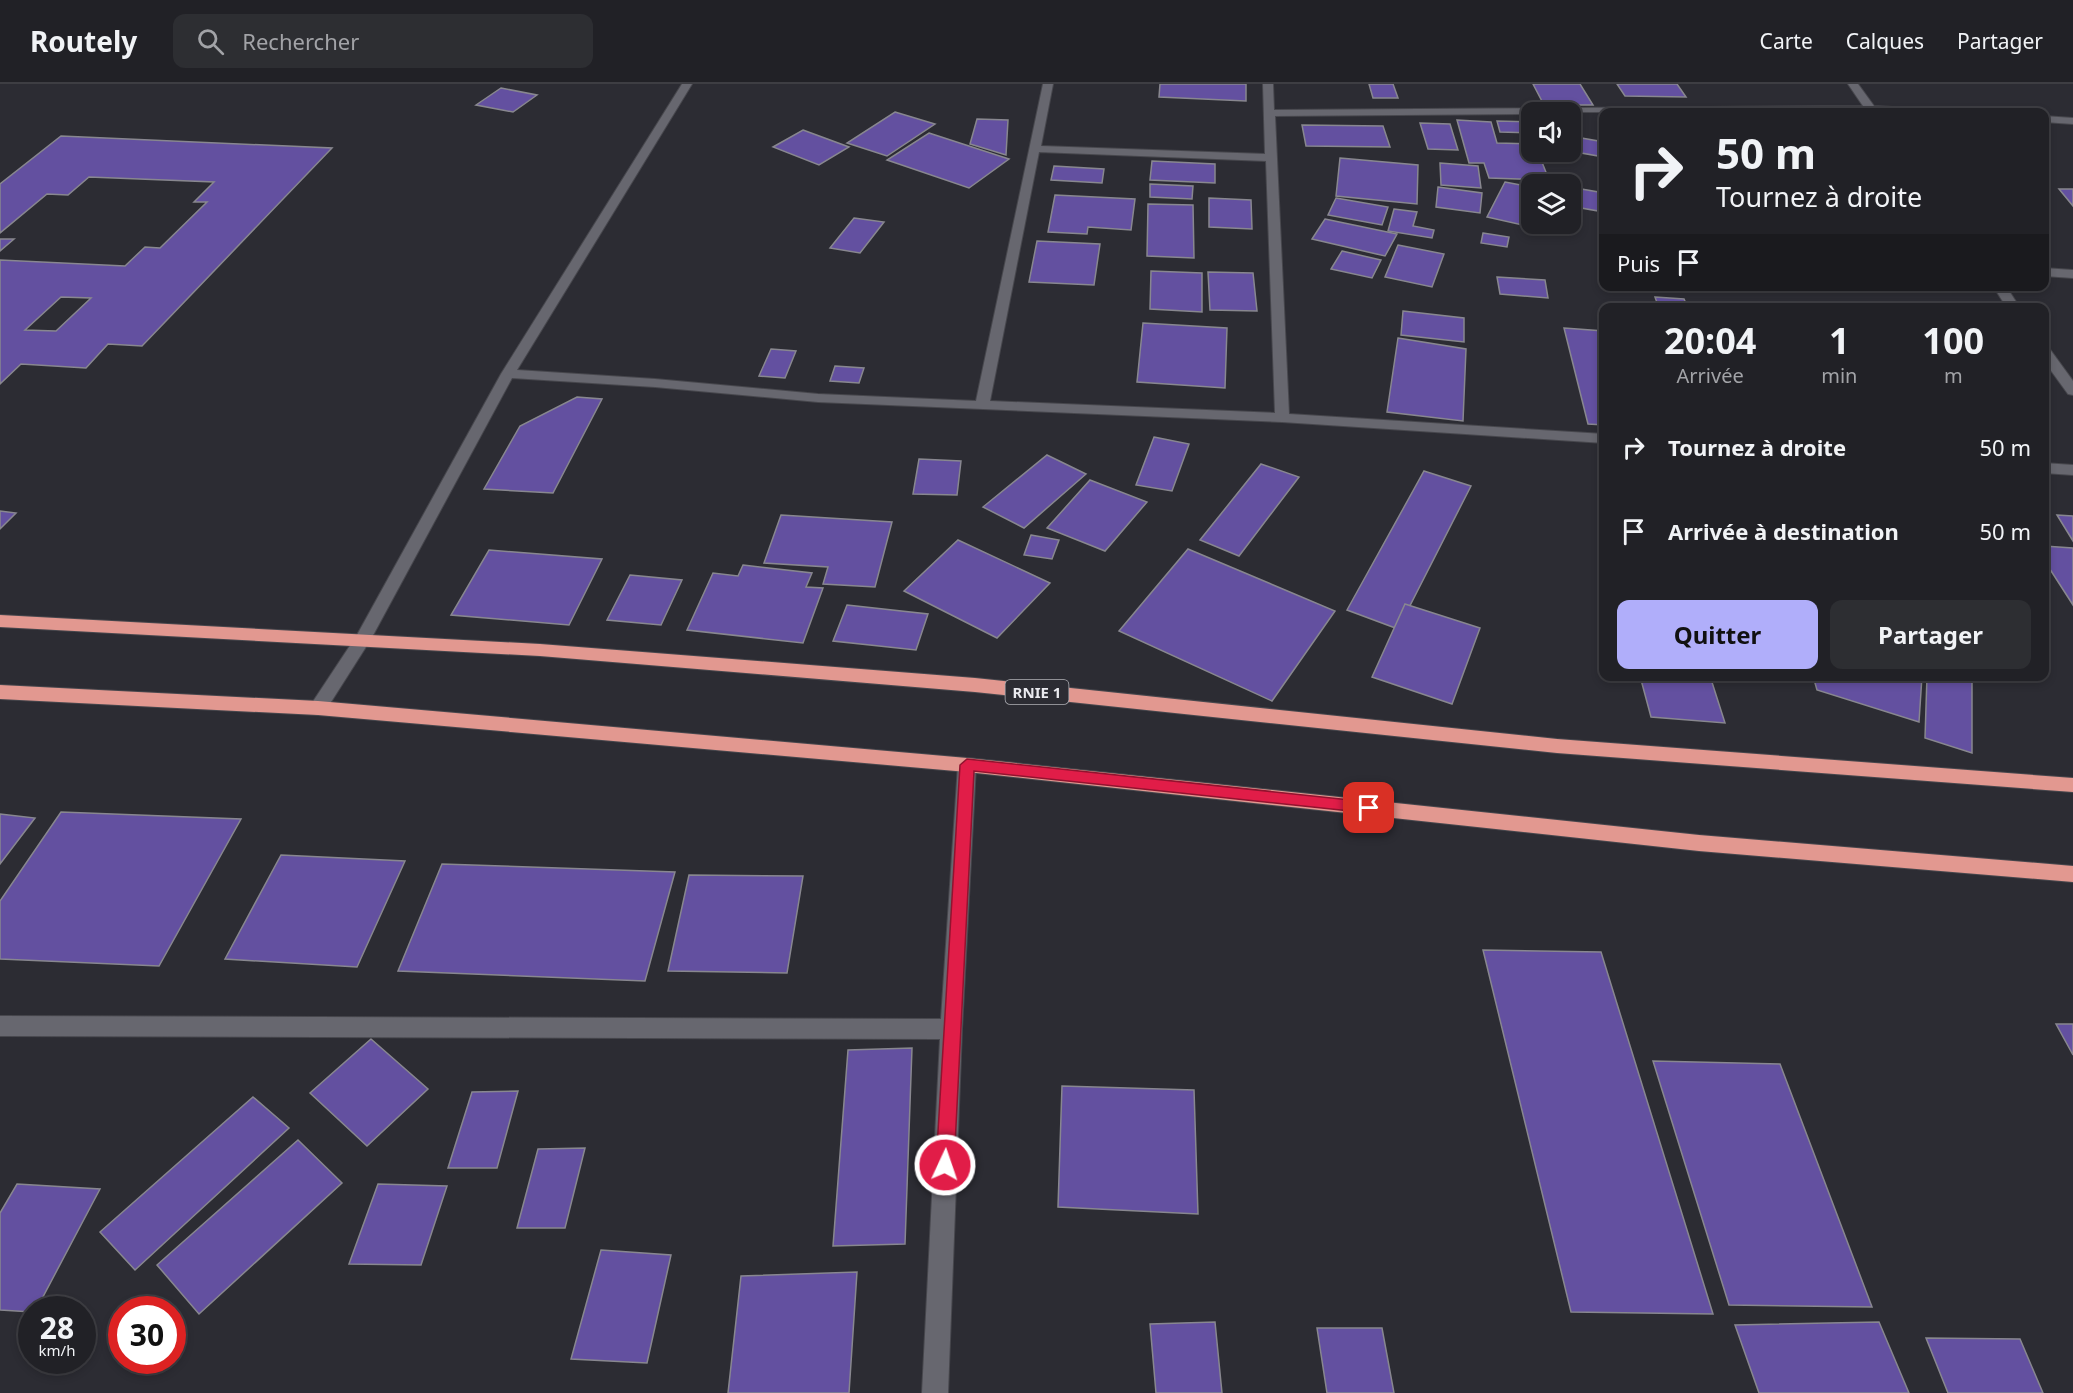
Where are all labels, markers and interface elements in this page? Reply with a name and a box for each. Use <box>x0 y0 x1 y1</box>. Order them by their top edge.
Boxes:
search box <box>173 14 593 68</box>
text: Routely <box>30 22 137 60</box>
icon: search <box>194 25 227 58</box>
text: Rechercher <box>242 26 359 56</box>
text: Carte <box>1760 27 1813 55</box>
text: Calques <box>1846 27 1924 55</box>
text: Partager <box>1957 27 2043 55</box>
map controls <box>1521 102 1581 234</box>
button: sound <box>1521 102 1581 162</box>
text: 50 m <box>1716 124 1816 181</box>
icon: right <box>1617 132 1695 210</box>
button: layers <box>1521 174 1581 234</box>
text: Tournez à droite <box>1716 178 1922 215</box>
icon: arrive <box>1672 246 1705 279</box>
text: Puis <box>1617 248 1660 278</box>
text: 20:04 <box>1664 316 1756 365</box>
text: 1 <box>1829 316 1850 365</box>
text: 100 <box>1922 316 1984 365</box>
text: Arrivée <box>1677 362 1744 389</box>
text: min <box>1821 362 1857 389</box>
text: m <box>1944 362 1963 389</box>
icon: right <box>1617 431 1650 464</box>
text: Tournez à droite <box>1668 432 1846 462</box>
text: 50 m <box>1980 432 2031 462</box>
icon: arrive <box>1617 515 1650 548</box>
text: Arrivée à destination <box>1668 516 1899 546</box>
text: 50 m <box>1980 516 2031 546</box>
button: Quitter <box>1617 600 1818 669</box>
button: Partager <box>1830 600 2031 669</box>
road number: RNIE 1 <box>1006 680 1068 704</box>
pin <box>1343 782 1394 833</box>
icon: arrive <box>1352 791 1385 824</box>
position arrow <box>913 1133 977 1197</box>
speed limit sign: 30 <box>108 1296 186 1374</box>
text: 28 <box>40 1307 74 1348</box>
text: km/h <box>39 1340 75 1360</box>

